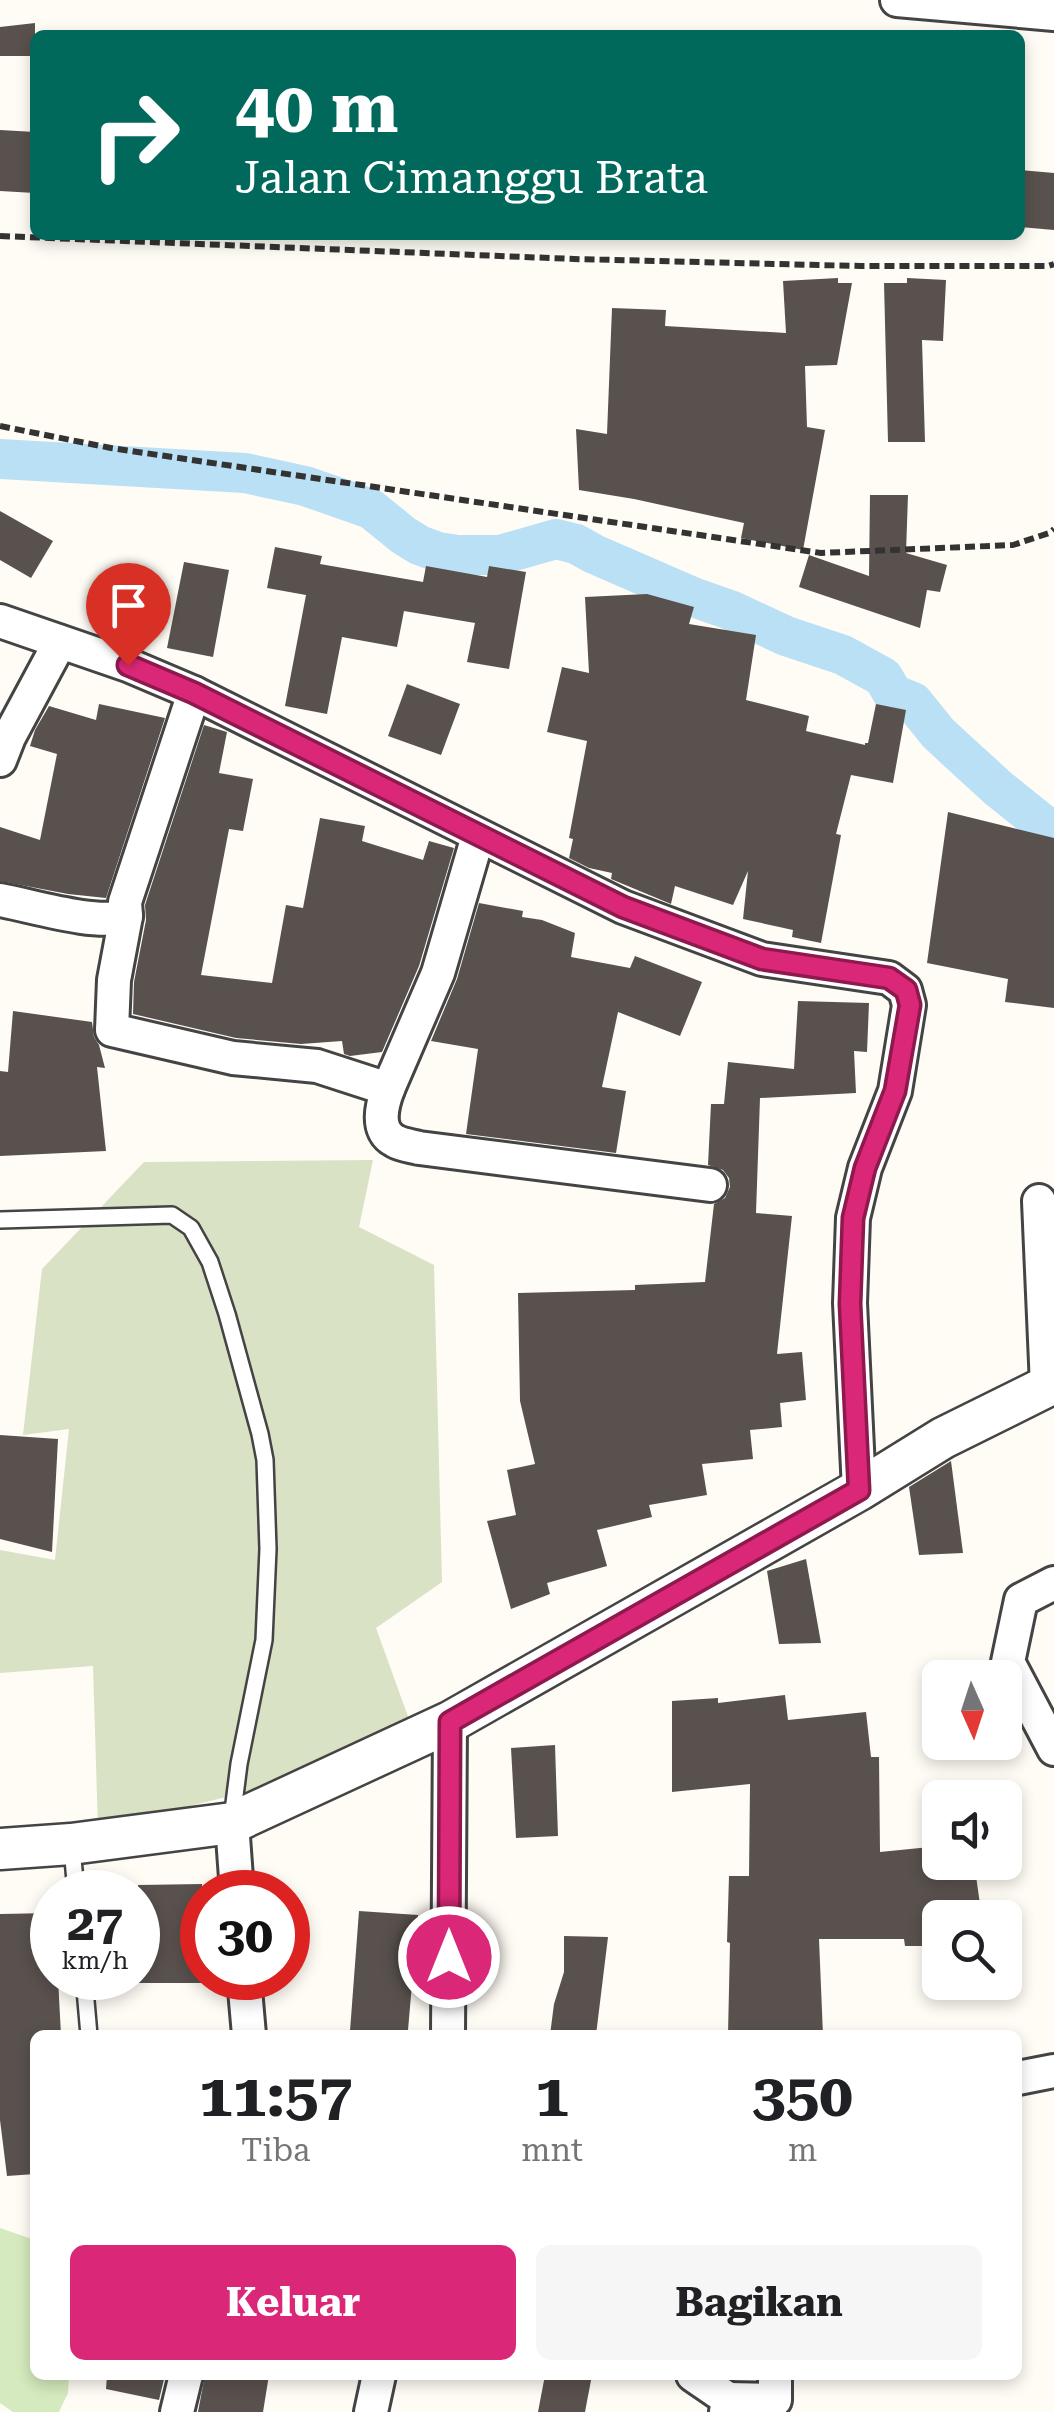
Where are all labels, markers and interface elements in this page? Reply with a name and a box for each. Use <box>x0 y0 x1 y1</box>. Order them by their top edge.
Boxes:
text: 40 m <box>235 67 399 149</box>
icon: right <box>70 70 200 200</box>
text: Jalan Cimanggu Brata <box>235 151 708 204</box>
pin <box>86 563 171 666</box>
icon: arrive <box>101 578 156 633</box>
north arrow <box>922 1660 1022 1760</box>
map controls <box>922 1660 1022 2000</box>
button: sound <box>922 1780 1022 1880</box>
speed limit sign: 30 <box>180 1870 310 2000</box>
text: 27 <box>67 1894 123 1952</box>
button: search <box>922 1900 1022 2000</box>
position arrow <box>397 1905 501 2009</box>
text: km/h <box>62 1946 128 1975</box>
text: 11:57 <box>199 2060 352 2131</box>
text: 1 <box>535 2060 569 2131</box>
text: 350 <box>752 2060 853 2131</box>
text: Tiba <box>241 2131 310 2169</box>
text: mnt <box>521 2131 583 2169</box>
text: m <box>788 2131 817 2169</box>
button: Keluar <box>70 2245 516 2360</box>
button: Bagikan <box>536 2245 982 2360</box>

